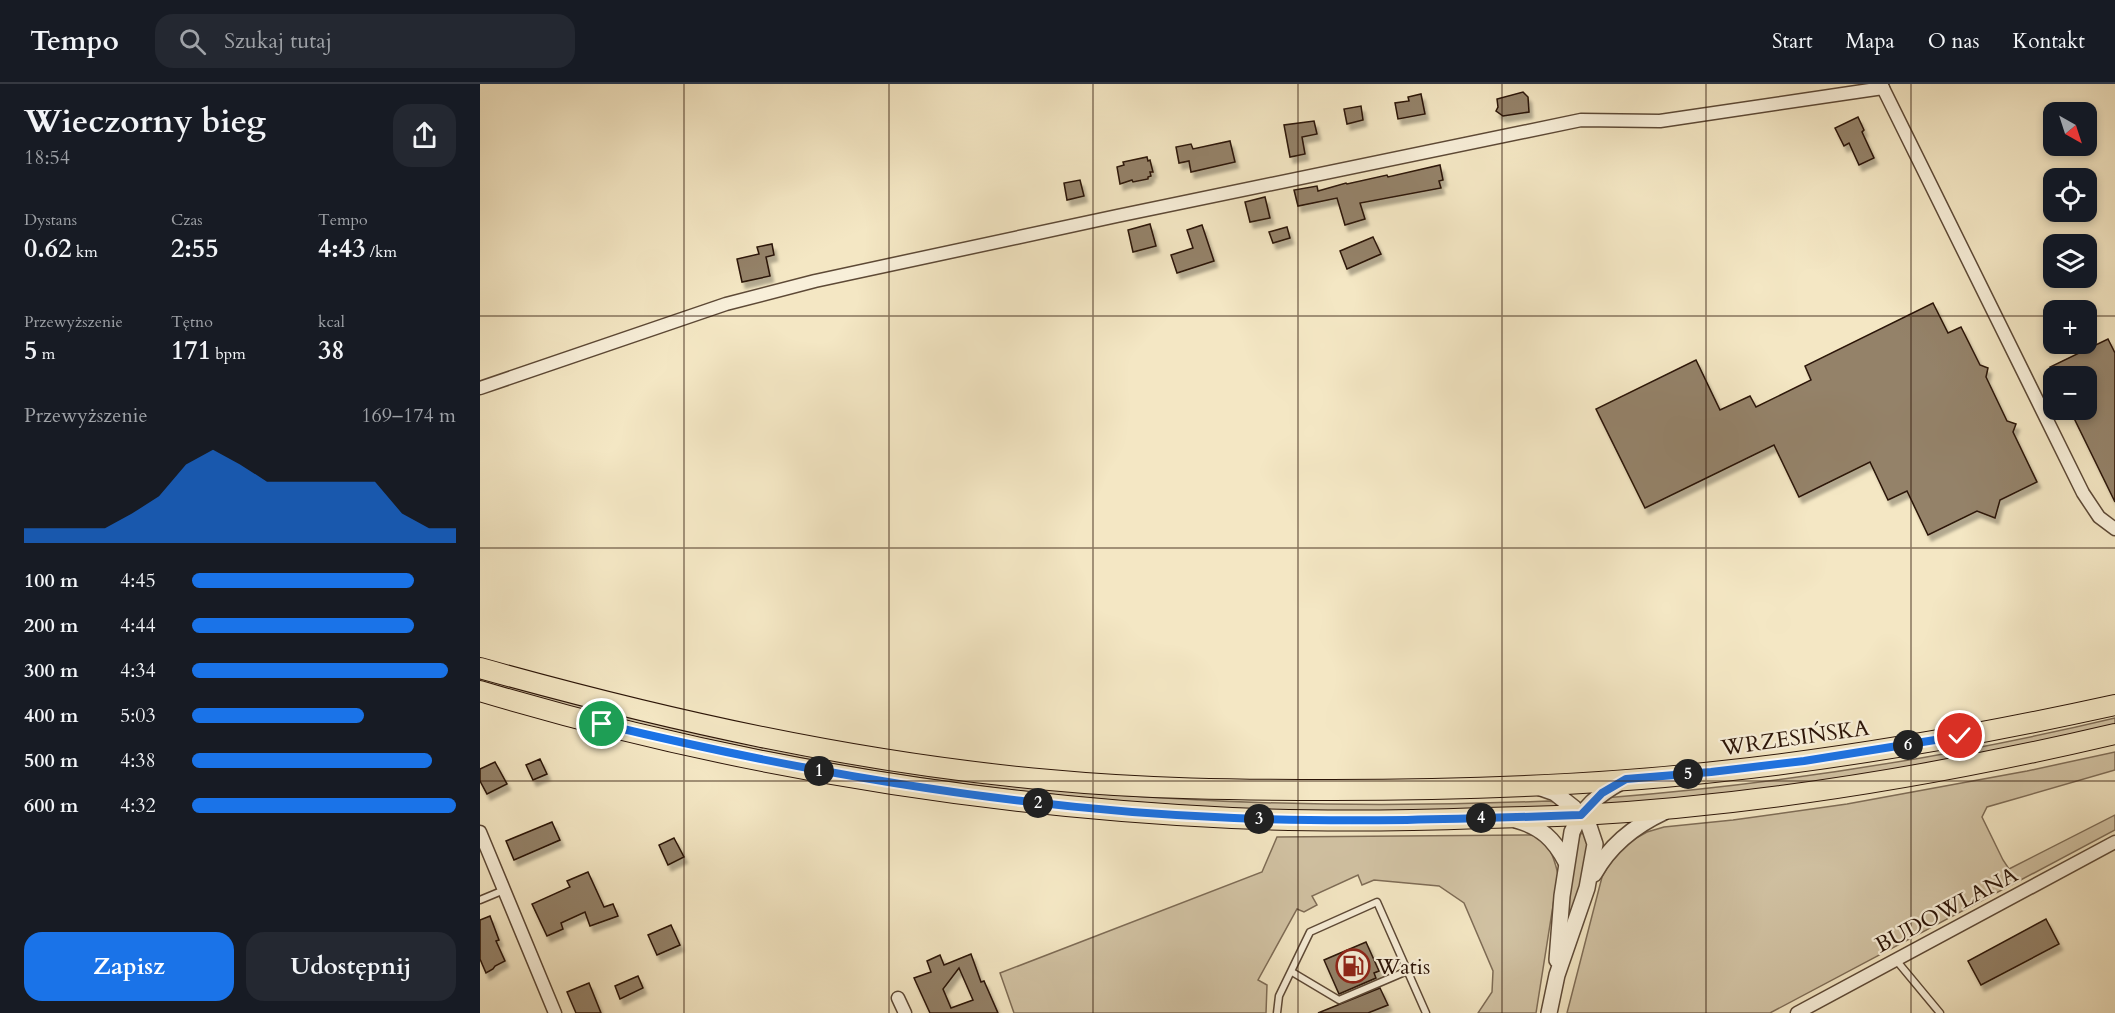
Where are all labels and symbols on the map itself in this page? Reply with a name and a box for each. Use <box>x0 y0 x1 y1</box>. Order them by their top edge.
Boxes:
north arrow <box>2043 102 2097 156</box>
pin <box>576 698 627 749</box>
pin <box>1934 710 1985 761</box>
street label: WRZESIŃSKA <box>1718 713 1871 763</box>
pin: 6 <box>1893 730 1923 760</box>
pin: 1 <box>804 756 834 786</box>
pin: 5 <box>1673 759 1703 789</box>
pin: 2 <box>1023 788 1053 818</box>
pin: 4 <box>1466 803 1496 833</box>
pin: 3 <box>1244 804 1274 834</box>
street label: BUDOWLANA <box>1870 860 2023 960</box>
fuel station icon: Watis <box>1335 948 1371 984</box>
place label: Watis <box>1375 952 1430 982</box>

